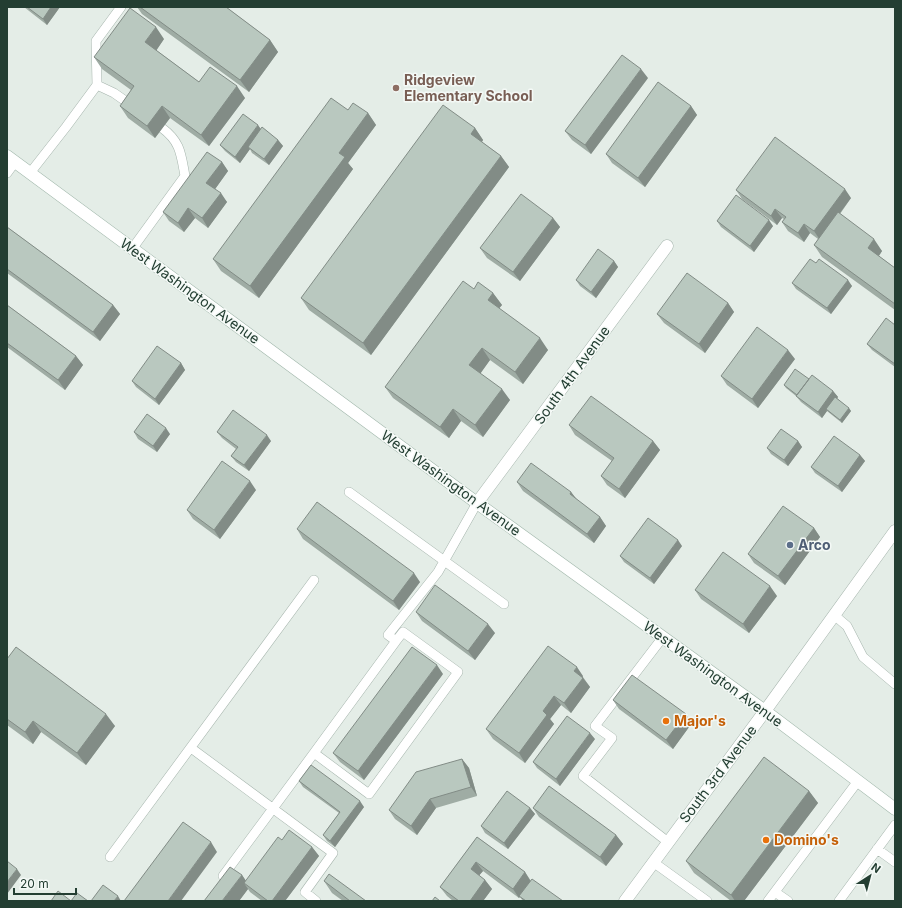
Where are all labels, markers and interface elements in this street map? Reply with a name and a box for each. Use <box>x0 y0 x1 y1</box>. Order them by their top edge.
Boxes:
place label: Ridgeview Elementary School <box>404 71 533 104</box>
marker: Ridgeview Elementary School <box>391 83 401 93</box>
street label: West Washington Avenue <box>117 234 263 347</box>
street label: South 4th Avenue <box>530 322 613 427</box>
street label: West Washington Avenue <box>378 426 524 539</box>
place label: Arco <box>798 536 831 553</box>
marker: Arco <box>785 540 795 550</box>
street label: West Washington Avenue <box>640 617 786 730</box>
place label: Major's <box>674 712 726 729</box>
marker: Major's <box>661 716 671 726</box>
street label: South 3rd Avenue <box>675 722 760 826</box>
place label: Domino's <box>774 831 839 848</box>
marker: Domino's <box>761 835 771 845</box>
north arrow <box>850 856 890 896</box>
text: N <box>868 860 883 876</box>
scale bar <box>14 870 76 896</box>
text: 20 m <box>20 876 49 891</box>

